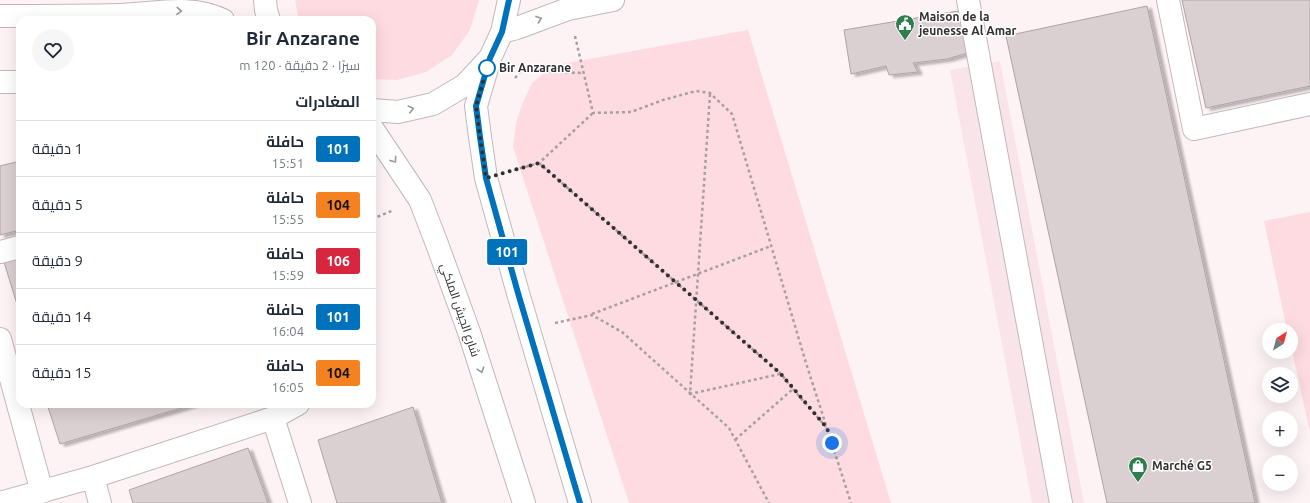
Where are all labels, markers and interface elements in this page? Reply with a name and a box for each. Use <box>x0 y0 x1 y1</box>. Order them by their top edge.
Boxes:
one-way arrow <box>176 7 182 16</box>
place label: Maison de la jeunesse Al Amar <box>918 10 1016 37</box>
public building icon: Maison de la jeunesse Al Amar <box>894 13 916 41</box>
one-way arrow <box>536 16 543 24</box>
text: Bir Anzarane <box>246 27 360 49</box>
button: heart <box>32 29 74 71</box>
text: سيرًا · 2 دقيقة · 120 m <box>239 58 360 72</box>
marker: Bir Anzarane <box>478 59 496 77</box>
place label: Bir Anzarane <box>499 61 571 74</box>
text: المغادرات <box>295 93 360 110</box>
one-way arrow <box>407 105 414 114</box>
text: حافلة <box>266 133 304 150</box>
text: 1 دقيقة <box>32 140 83 157</box>
text: 101 <box>326 141 350 157</box>
text: 15:51 <box>271 156 304 170</box>
one-way arrow <box>389 156 396 163</box>
text: حافلة <box>266 189 304 206</box>
text: 5 دقيقة <box>32 196 83 213</box>
text: 104 <box>326 197 350 213</box>
text: 15:55 <box>271 212 304 226</box>
line badge: 101 <box>484 239 530 265</box>
text: 101 <box>495 244 519 260</box>
text: حافلة <box>266 245 304 262</box>
text: 9 دقيقة <box>32 252 83 269</box>
text: 106 <box>326 253 350 269</box>
street label: شارع الجيش الملكي <box>435 261 483 360</box>
text: 15:59 <box>271 268 304 282</box>
text: حافلة <box>266 301 304 318</box>
text: 14 دقيقة <box>32 308 91 325</box>
text: 101 <box>326 309 350 325</box>
north arrow <box>1262 323 1298 359</box>
map controls <box>1262 323 1298 491</box>
text: 16:04 <box>271 324 304 338</box>
text: حافلة <box>266 357 304 374</box>
text: 15 دقيقة <box>32 364 91 381</box>
text: 104 <box>326 365 350 381</box>
one-way arrow <box>476 366 485 373</box>
button: layers <box>1262 367 1298 403</box>
text: 16:05 <box>271 380 304 394</box>
button: + <box>1262 411 1298 447</box>
your location <box>822 433 842 453</box>
shop icon: Marché G5 <box>1127 455 1149 483</box>
button: − <box>1262 455 1298 491</box>
place label: Marché G5 <box>1152 459 1212 472</box>

